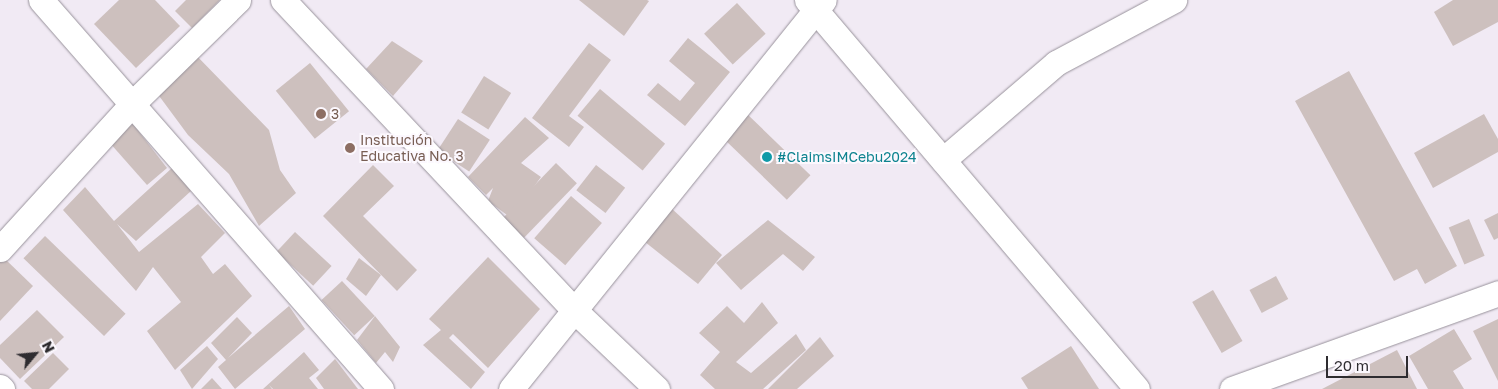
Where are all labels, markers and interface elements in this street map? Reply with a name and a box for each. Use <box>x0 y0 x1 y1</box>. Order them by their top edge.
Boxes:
place label: 3 <box>331 106 339 122</box>
marker: 3 <box>315 108 327 120</box>
place label: Institución Educativa No. 3 <box>360 132 464 164</box>
marker: Institución Educativa No. 3 <box>344 142 356 154</box>
place label: #ClaimsIMCebu2024 <box>777 149 917 165</box>
marker: #ClaimsIMCebu2024 <box>761 151 773 163</box>
north arrow <box>10 329 60 379</box>
text: N <box>39 338 59 355</box>
scale bar <box>1328 346 1410 378</box>
text: 20 m <box>1334 356 1369 374</box>

